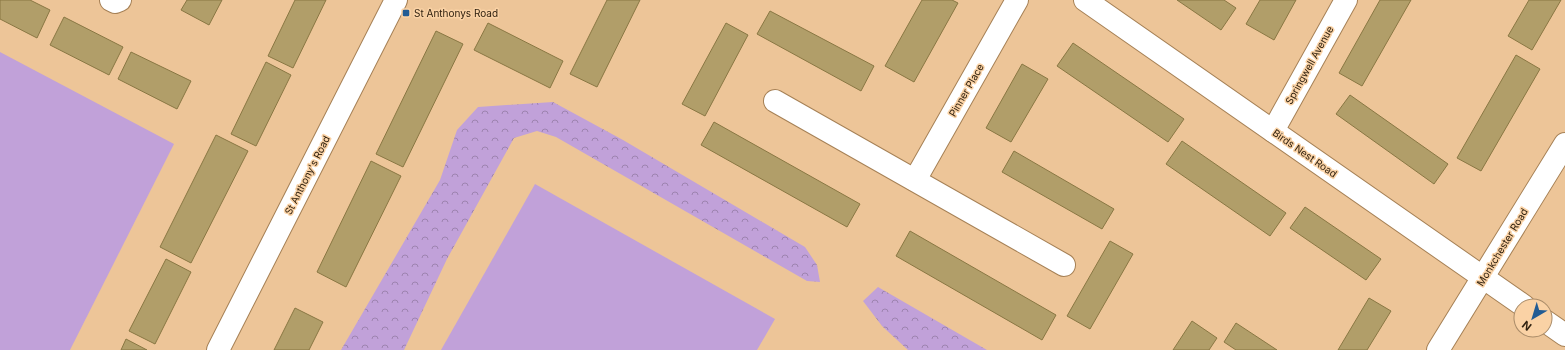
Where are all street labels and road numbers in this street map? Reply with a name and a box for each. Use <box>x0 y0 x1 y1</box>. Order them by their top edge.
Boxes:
street label: Springwell Avenue <box>1283 24 1336 106</box>
street label: Pinner Place <box>946 61 986 119</box>
street label: Birds Nest Road <box>1271 126 1339 180</box>
street label: St Anthony's Road <box>282 133 332 217</box>
street label: Monkchester Road <box>1474 206 1530 288</box>

